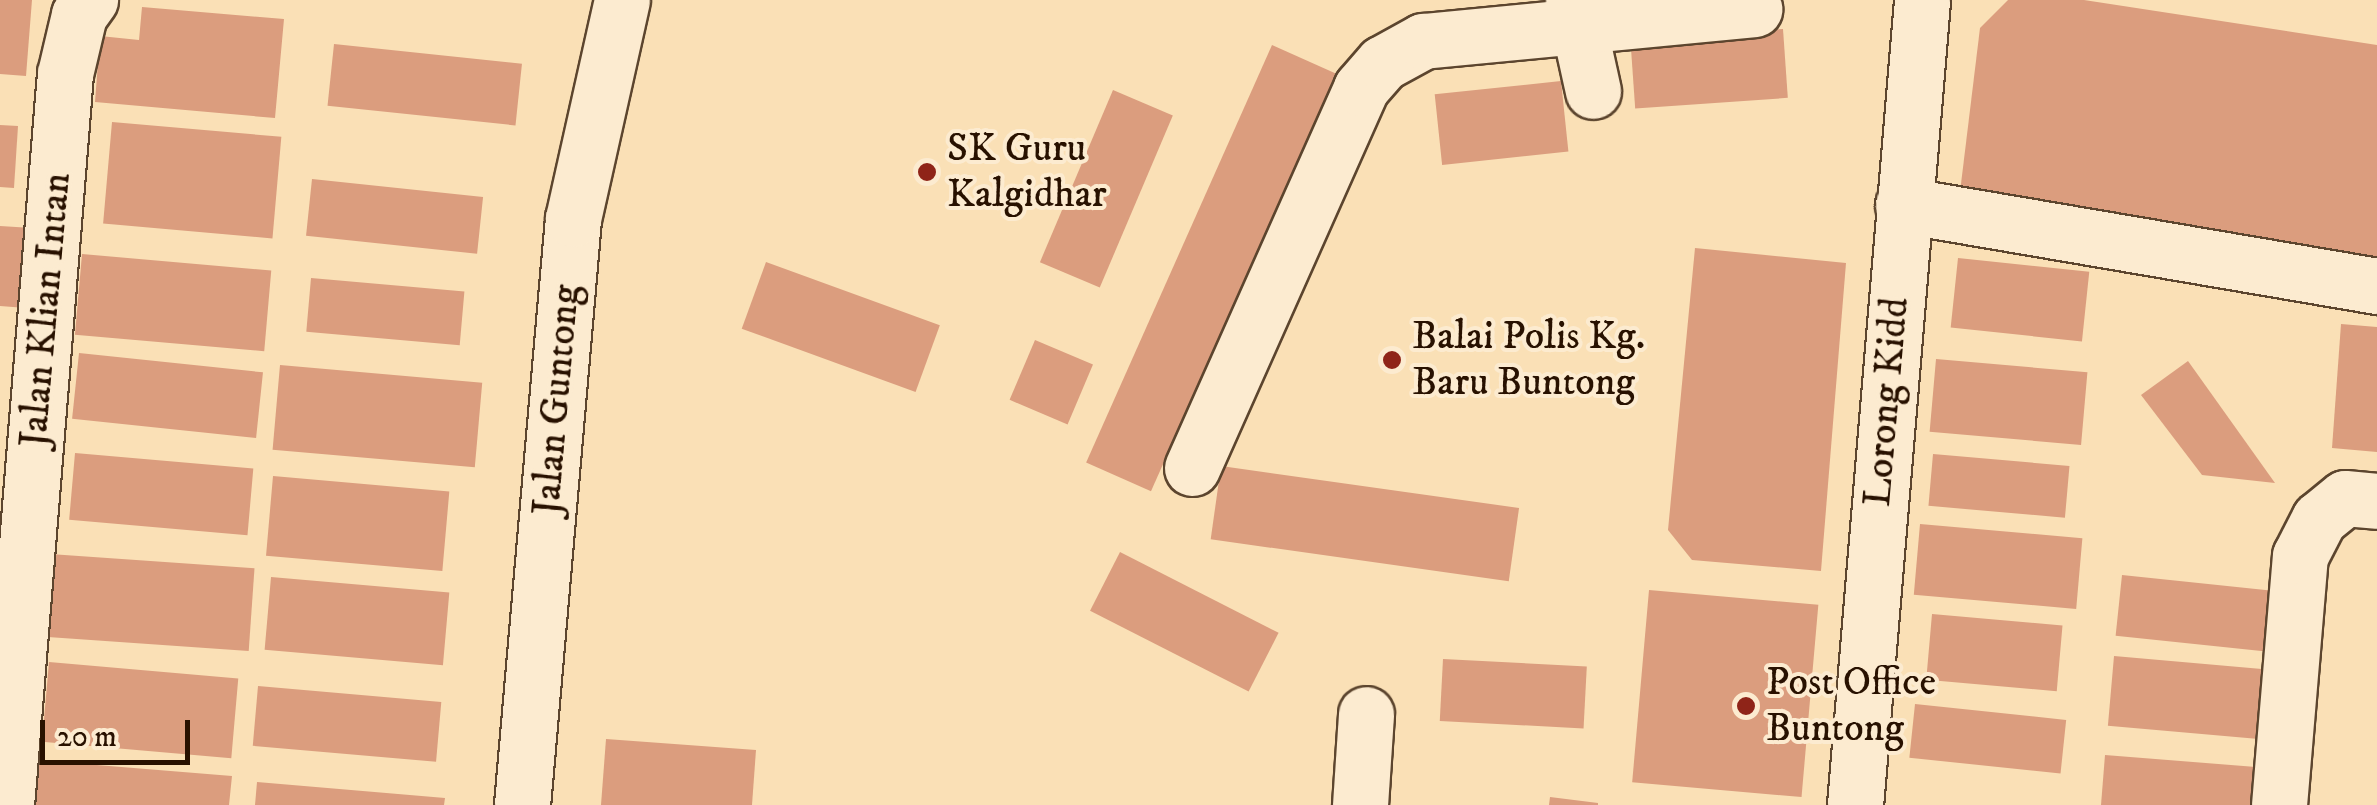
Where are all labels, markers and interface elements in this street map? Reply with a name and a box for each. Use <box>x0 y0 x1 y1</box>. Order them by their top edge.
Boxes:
place label: SK Guru Kalgidhar <box>947 125 1107 219</box>
marker: SK Guru Kalgidhar <box>916 161 938 183</box>
street label: Jalan Klian Intan <box>10 171 82 449</box>
street label: Jalan Guntong <box>523 283 591 517</box>
street label: Lorong Kidd <box>1854 295 1920 509</box>
place label: Balai Polis Kg. Baru Buntong <box>1412 313 1645 407</box>
marker: Balai Polis Kg. Baru Buntong <box>1381 349 1403 371</box>
place label: Post Office Buntong <box>1766 659 1936 753</box>
marker: Post Office Buntong <box>1735 695 1757 717</box>
scale bar <box>45 700 195 762</box>
text: 20 m <box>57 719 117 756</box>

